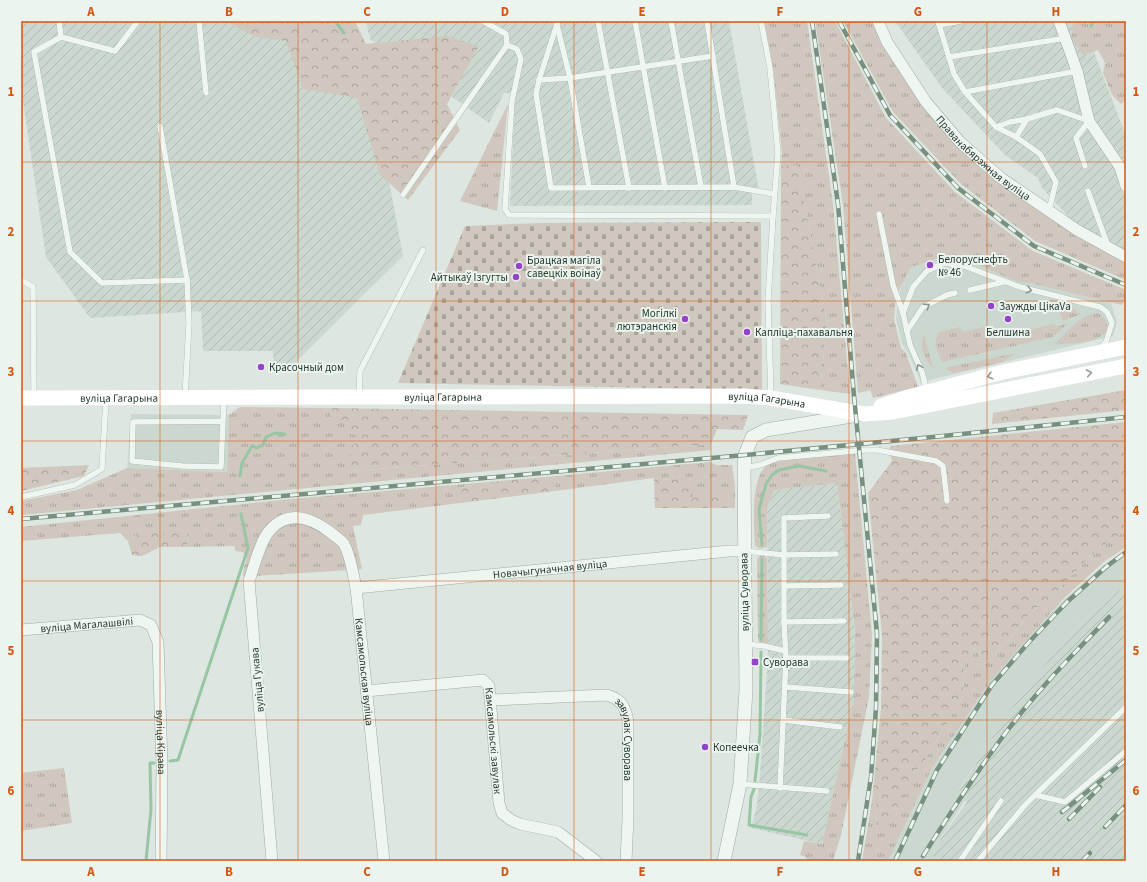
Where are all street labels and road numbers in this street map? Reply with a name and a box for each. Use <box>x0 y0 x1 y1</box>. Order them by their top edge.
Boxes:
street label: Праванабярэжная вуліца <box>933 112 1033 204</box>
street label: вуліца Гагарына <box>728 389 807 412</box>
street label: вуліца Гагарына <box>404 390 482 405</box>
street label: вуліца Гагарына <box>80 391 158 406</box>
street label: вуліца Суворава <box>736 553 753 631</box>
street label: Новачыгуначная вуліца <box>492 556 608 582</box>
street label: вуліца Магалашвілі <box>40 614 134 636</box>
street label: Камсамольская вуліца <box>351 617 377 726</box>
street label: вуліца Гукава <box>247 647 268 713</box>
street label: Камсамольскі завулак <box>481 687 505 795</box>
street label: завулак Суворава <box>611 693 635 781</box>
street label: вуліца Кірава <box>152 709 169 775</box>

